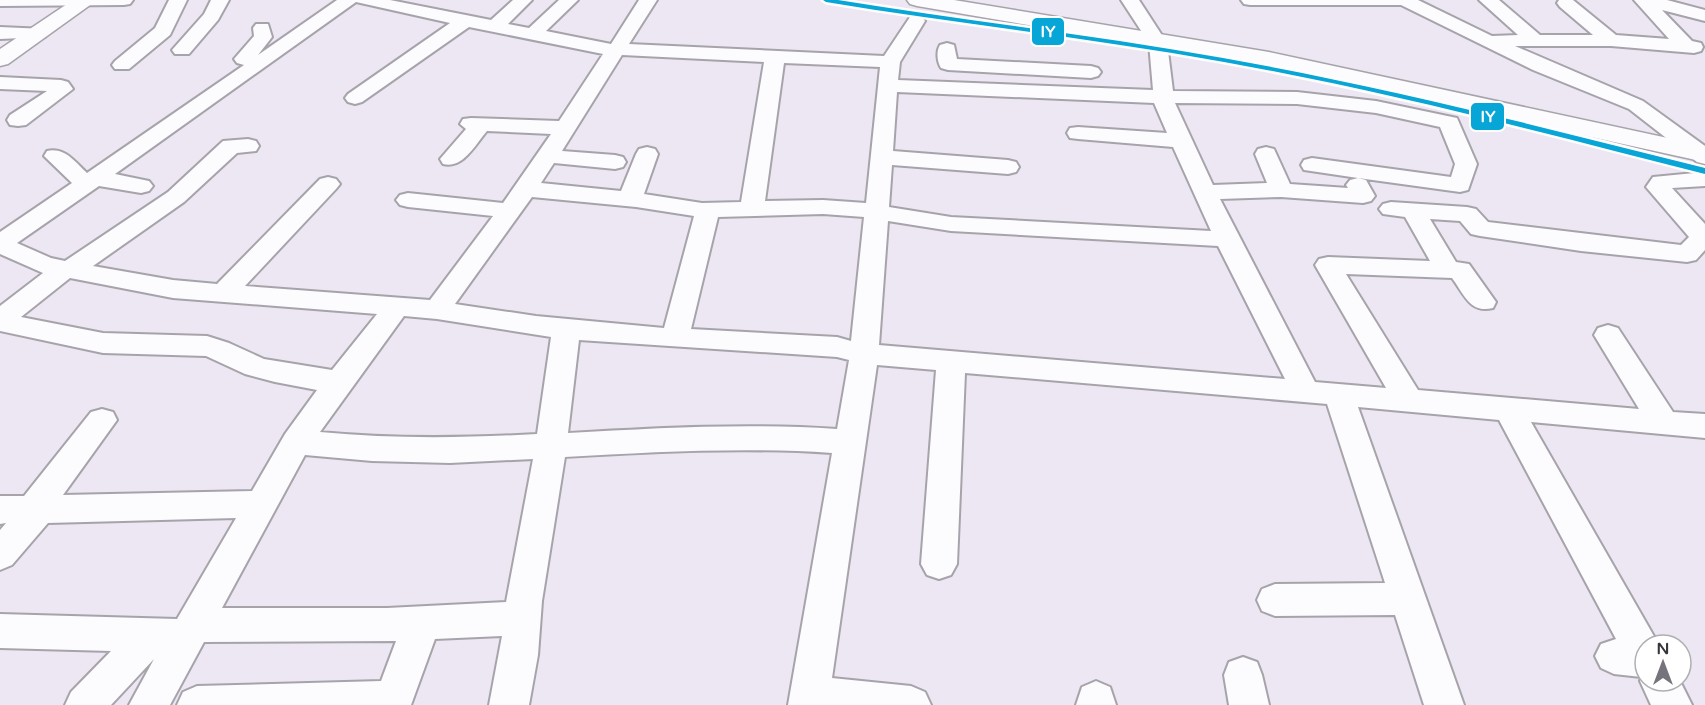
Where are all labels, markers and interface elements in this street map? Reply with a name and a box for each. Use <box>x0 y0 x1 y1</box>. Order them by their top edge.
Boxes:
line badge: IY <box>1031 17 1065 46</box>
text: IY <box>1041 22 1056 42</box>
line badge: IY <box>1470 102 1505 131</box>
text: IY <box>1481 107 1496 127</box>
north arrow <box>1633 633 1693 693</box>
text: N <box>1657 639 1669 659</box>

